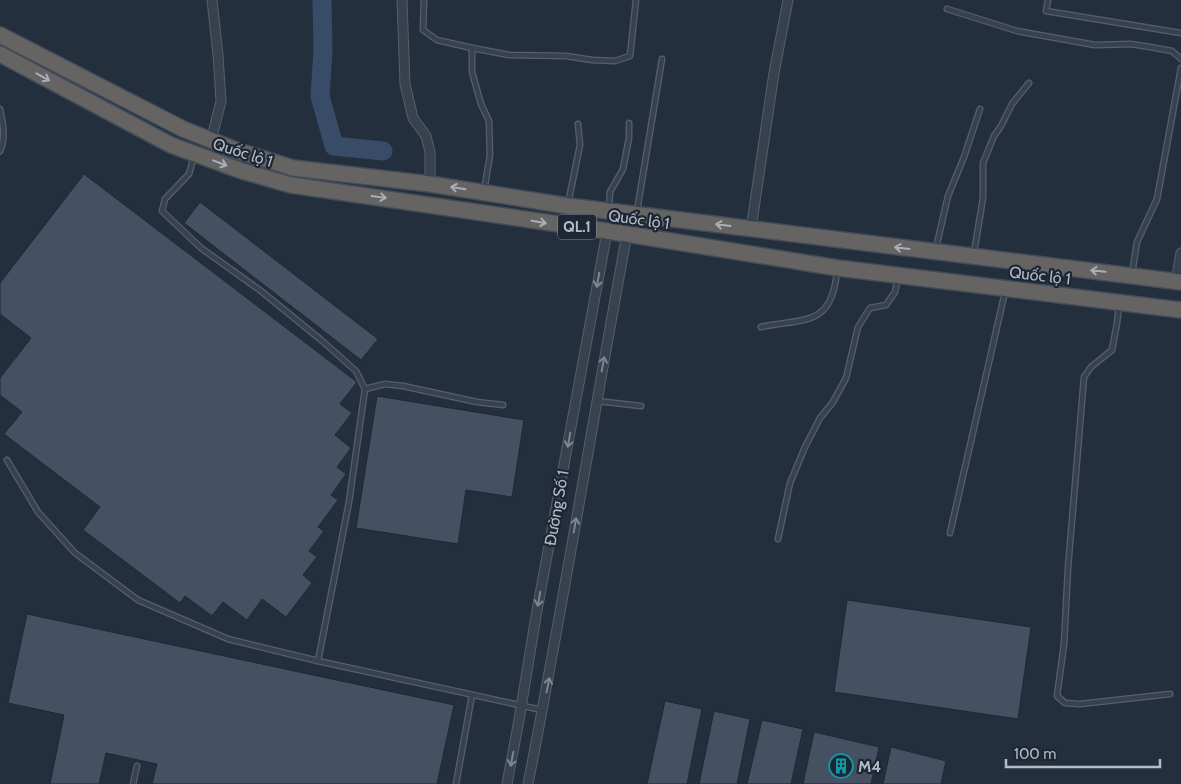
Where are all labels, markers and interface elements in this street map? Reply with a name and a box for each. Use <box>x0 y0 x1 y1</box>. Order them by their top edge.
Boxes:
one-way arrow <box>35 73 50 82</box>
street label: Quốc lộ 1 <box>211 134 275 171</box>
one-way arrow <box>212 159 227 168</box>
one-way arrow <box>451 183 467 193</box>
one-way arrow <box>370 193 386 203</box>
street label: Quốc lộ 1 <box>607 206 671 233</box>
road number: QL.1 <box>558 214 596 240</box>
one-way arrow <box>531 217 547 227</box>
one-way arrow <box>716 220 732 230</box>
one-way arrow <box>894 243 910 253</box>
street label: Quốc lộ 1 <box>1008 262 1072 289</box>
one-way arrow <box>1090 266 1106 276</box>
one-way arrow <box>593 271 603 287</box>
one-way arrow <box>598 357 608 373</box>
one-way arrow <box>563 431 573 447</box>
street label: Đường Số 1 <box>541 469 572 547</box>
one-way arrow <box>571 517 581 533</box>
one-way arrow <box>534 591 544 607</box>
one-way arrow <box>543 677 553 693</box>
scale bar <box>1006 736 1160 768</box>
text: 100 m <box>1014 745 1056 763</box>
one-way arrow <box>506 751 516 767</box>
building icon: M4 <box>828 753 854 779</box>
place label: M4 <box>858 757 881 776</box>

